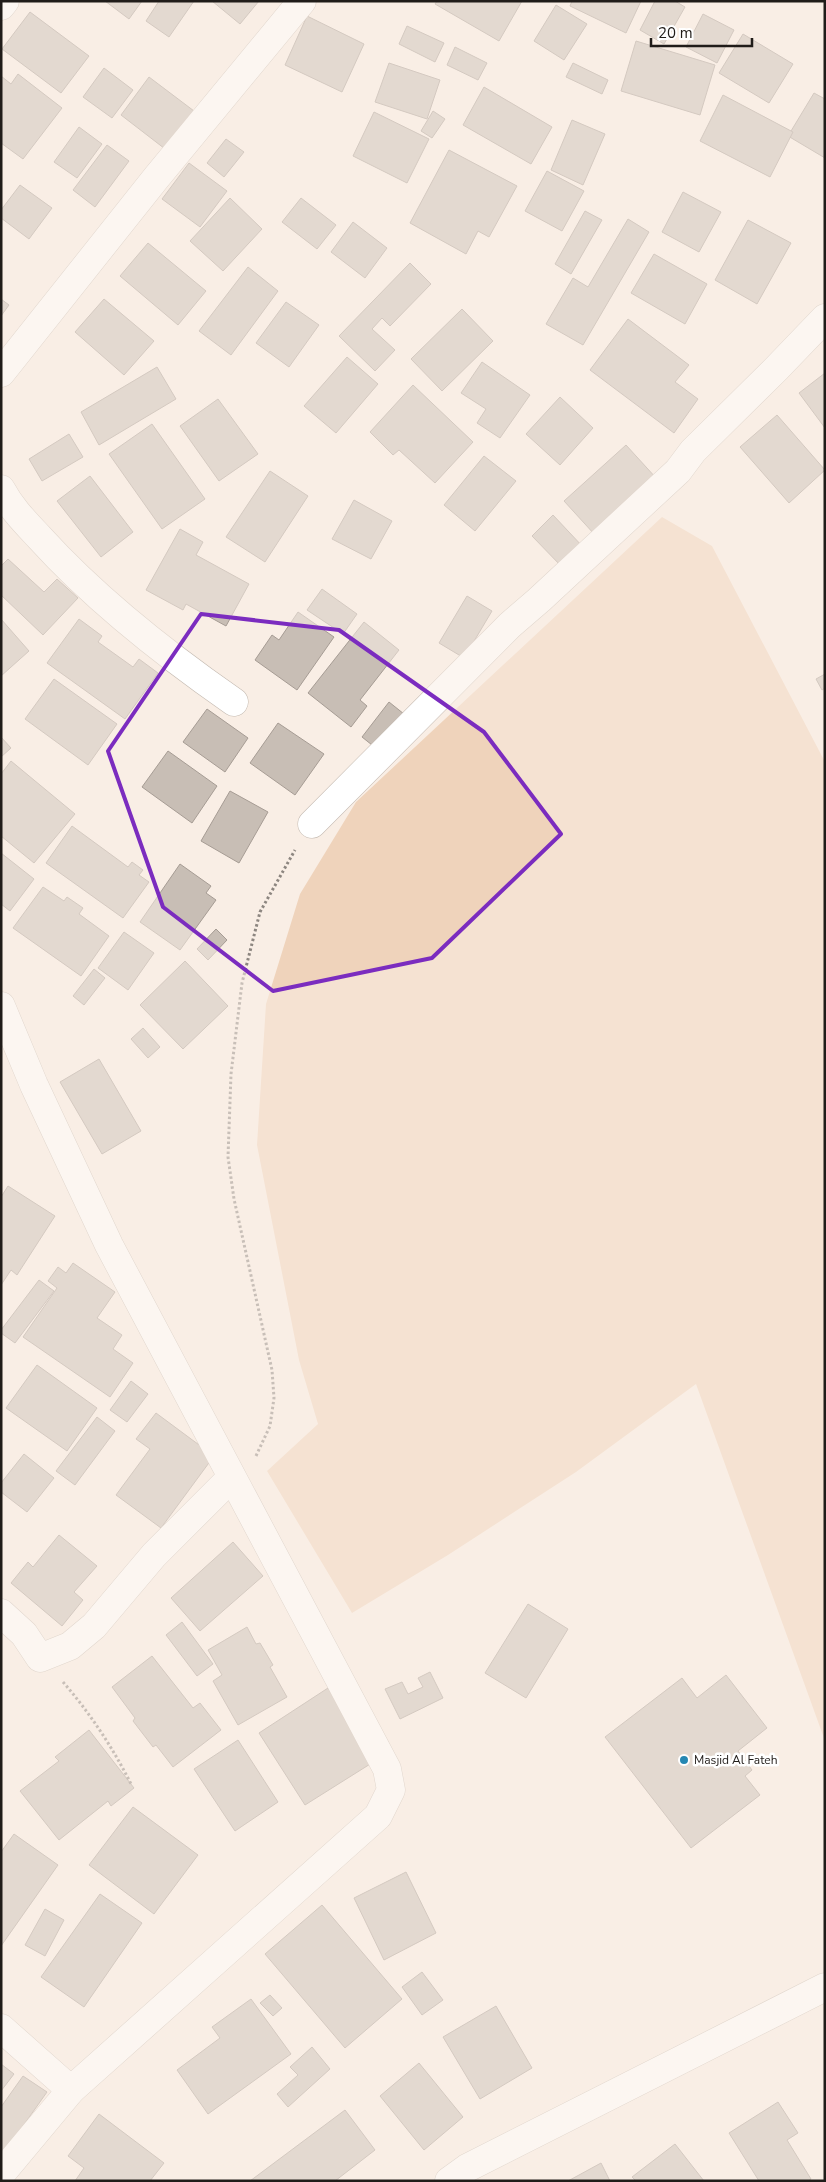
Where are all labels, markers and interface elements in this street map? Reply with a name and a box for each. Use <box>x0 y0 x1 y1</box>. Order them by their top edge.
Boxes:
scale bar <box>651 15 752 47</box>
text: 20 m <box>658 23 693 43</box>
place label: Masjid Al Fateh <box>694 1752 778 1768</box>
marker: Masjid Al Fateh <box>678 1754 690 1766</box>

